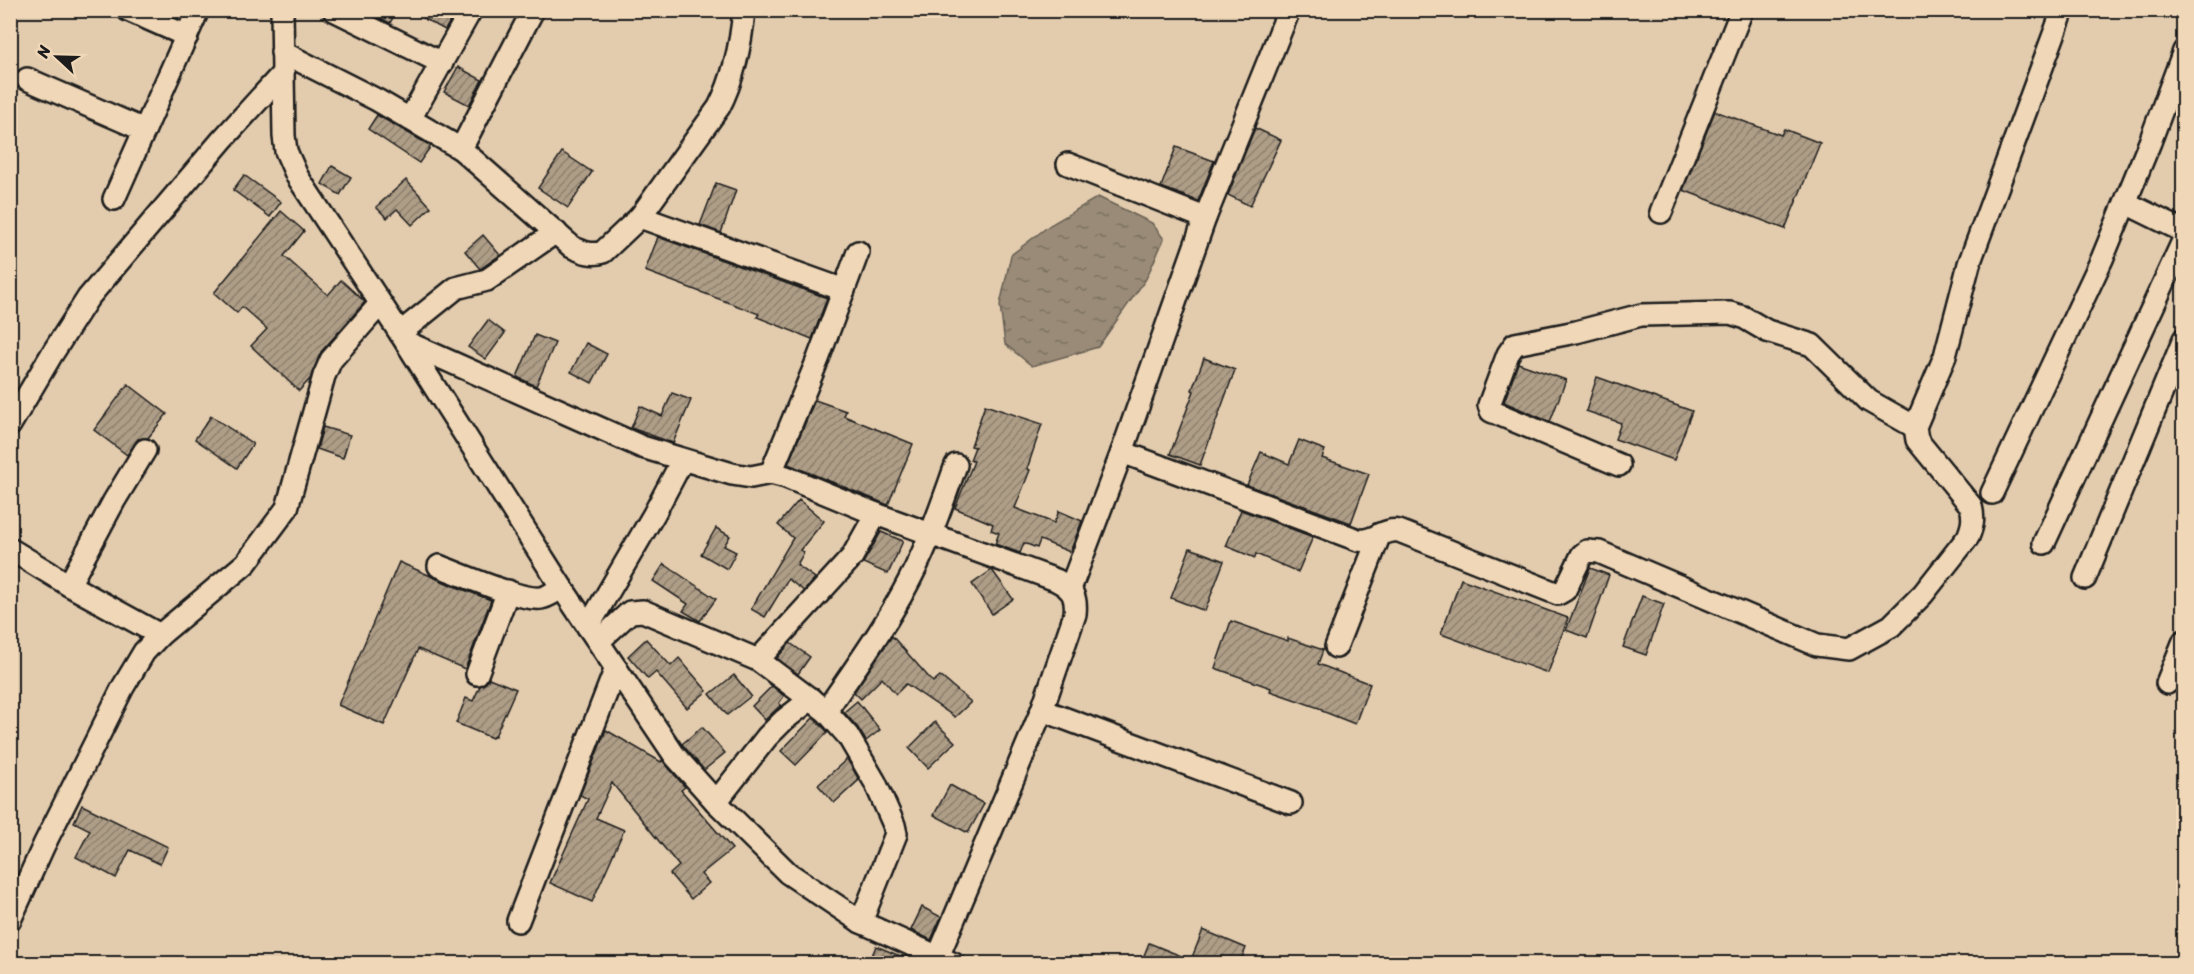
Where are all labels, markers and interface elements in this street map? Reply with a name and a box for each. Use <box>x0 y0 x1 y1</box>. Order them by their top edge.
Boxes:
north arrow <box>27 27 87 87</box>
text: N <box>28 40 59 63</box>

